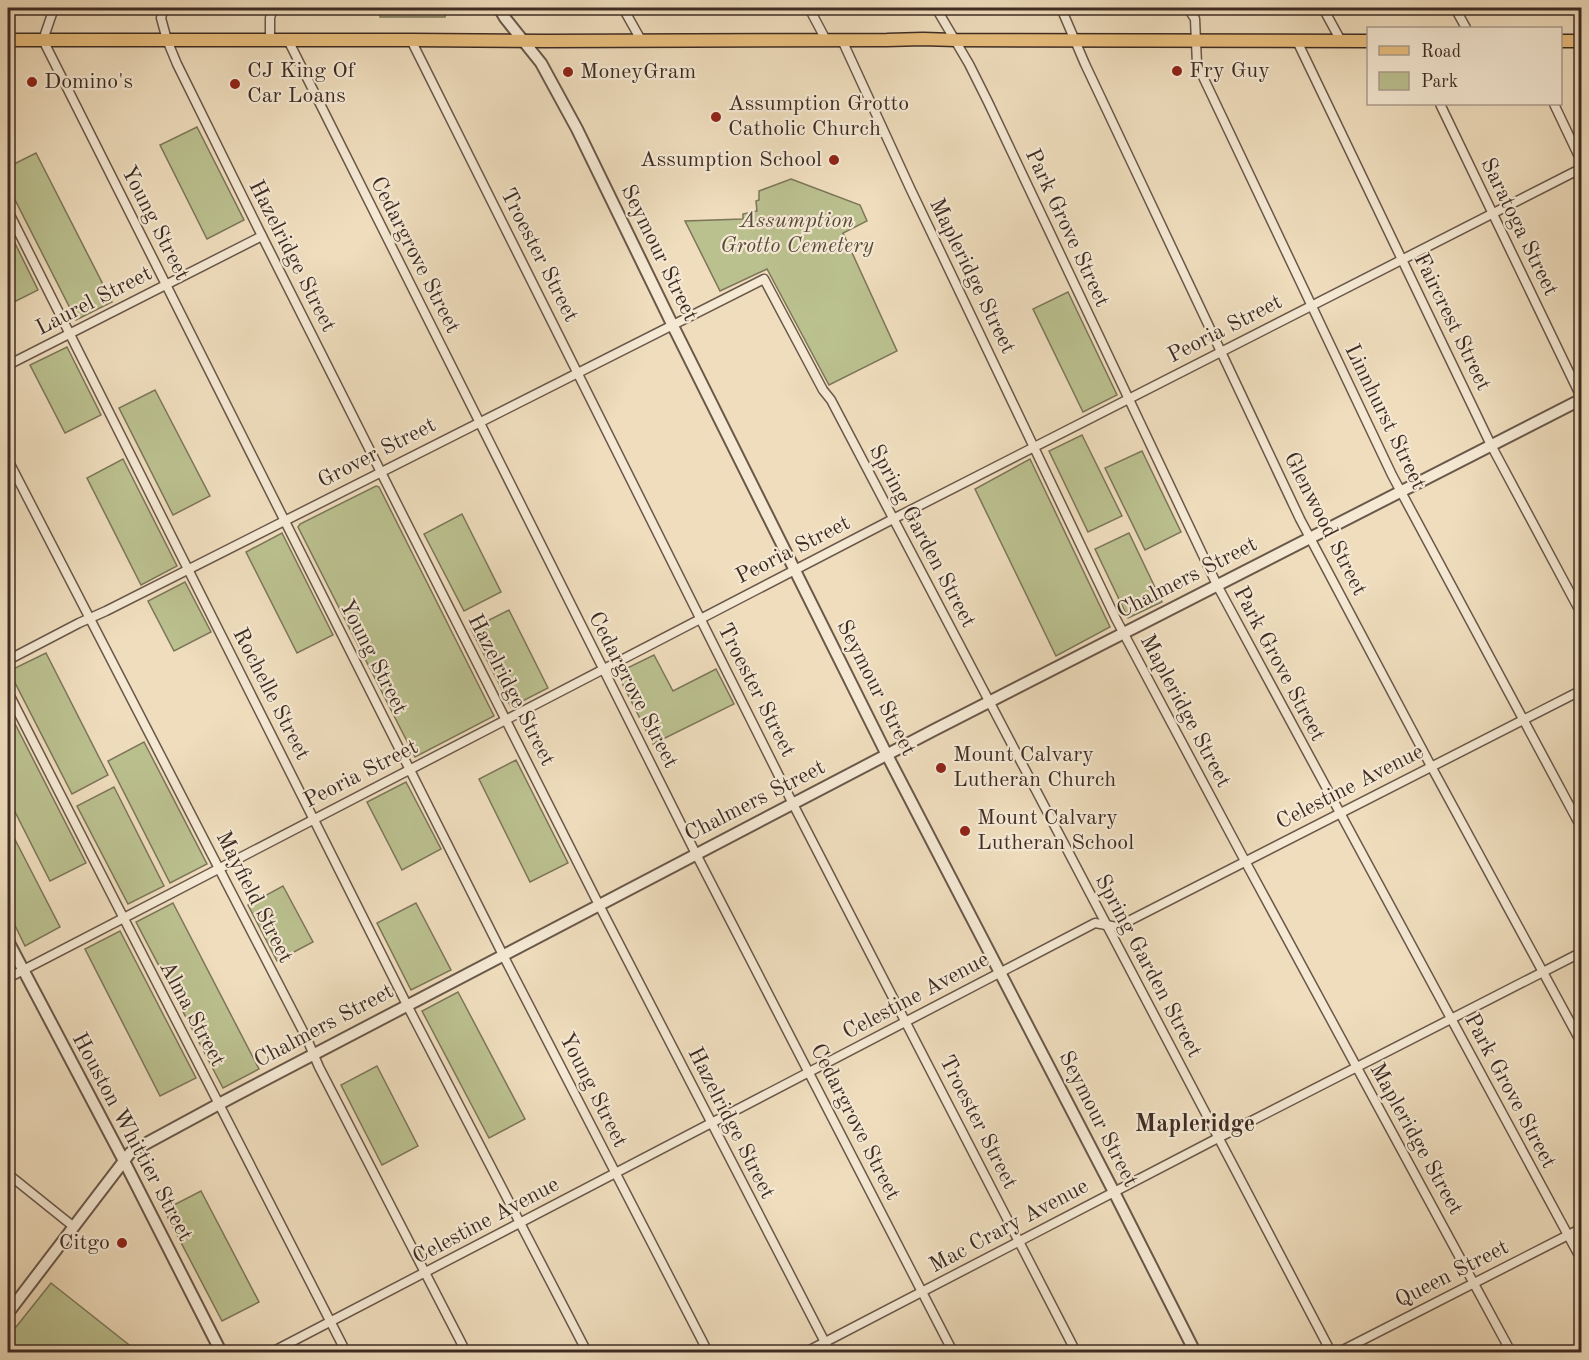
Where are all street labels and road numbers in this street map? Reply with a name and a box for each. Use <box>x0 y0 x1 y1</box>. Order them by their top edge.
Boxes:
street label: Park Grove Street <box>1021 146 1113 310</box>
street label: Saratoga Street <box>1476 155 1562 299</box>
street label: Young Street <box>117 162 193 284</box>
street label: Cedargrove Street <box>366 173 464 337</box>
street label: Hazelridge Street <box>244 177 340 335</box>
street label: Seymour Street <box>616 181 702 325</box>
street label: Troester Street <box>496 185 582 325</box>
street label: Mapleridge Street <box>925 195 1019 357</box>
street label: Faircrest Street <box>1409 250 1495 394</box>
street label: Laurel Street <box>32 262 156 340</box>
street label: Peoria Street <box>1164 291 1286 367</box>
street label: Linnhurst Street <box>1340 341 1430 493</box>
street label: Grover Street <box>315 414 439 492</box>
street label: Spring Garden Street <box>864 441 980 631</box>
street label: Glenwood Street <box>1279 449 1371 599</box>
street label: Peoria Street <box>732 512 854 588</box>
street label: Chalmers Street <box>1113 533 1261 623</box>
street label: Park Grove Street <box>1229 583 1329 745</box>
street label: Young Street <box>335 596 411 718</box>
street label: Cedargrove Street <box>584 608 682 772</box>
street label: Hazelridge Street <box>463 611 559 769</box>
street label: Seymour Street <box>832 617 920 759</box>
street label: Troester Street <box>713 620 799 760</box>
street label: Rochelle Street <box>228 624 314 764</box>
street label: Mapleridge Street <box>1135 631 1235 791</box>
street label: Peoria Street <box>300 736 422 812</box>
street label: Celestine Avenue <box>1273 740 1427 834</box>
street label: Chalmers Street <box>681 756 829 846</box>
street label: Mayfield Street <box>211 828 297 966</box>
street label: Spring Garden Street <box>1090 871 1206 1061</box>
street label: Celestine Avenue <box>839 948 993 1044</box>
street label: Alma Street <box>155 958 229 1070</box>
street label: Chalmers Street <box>251 980 397 1072</box>
street label: Park Grove Street <box>1460 1010 1560 1172</box>
street label: Houston Whittier Street <box>68 1029 196 1245</box>
street label: Young Street <box>555 1029 631 1151</box>
street label: Cedargrove Street <box>806 1040 904 1204</box>
street label: Hazelridge Street <box>683 1044 779 1202</box>
street label: Seymour Street <box>1054 1048 1142 1190</box>
street label: Troester Street <box>935 1052 1021 1192</box>
street label: Mapleridge Street <box>1365 1059 1467 1219</box>
street label: Celestine Avenue <box>409 1173 563 1269</box>
street label: Mac Crary Avenue <box>926 1175 1092 1277</box>
street label: Queen Street <box>1392 1236 1512 1312</box>

